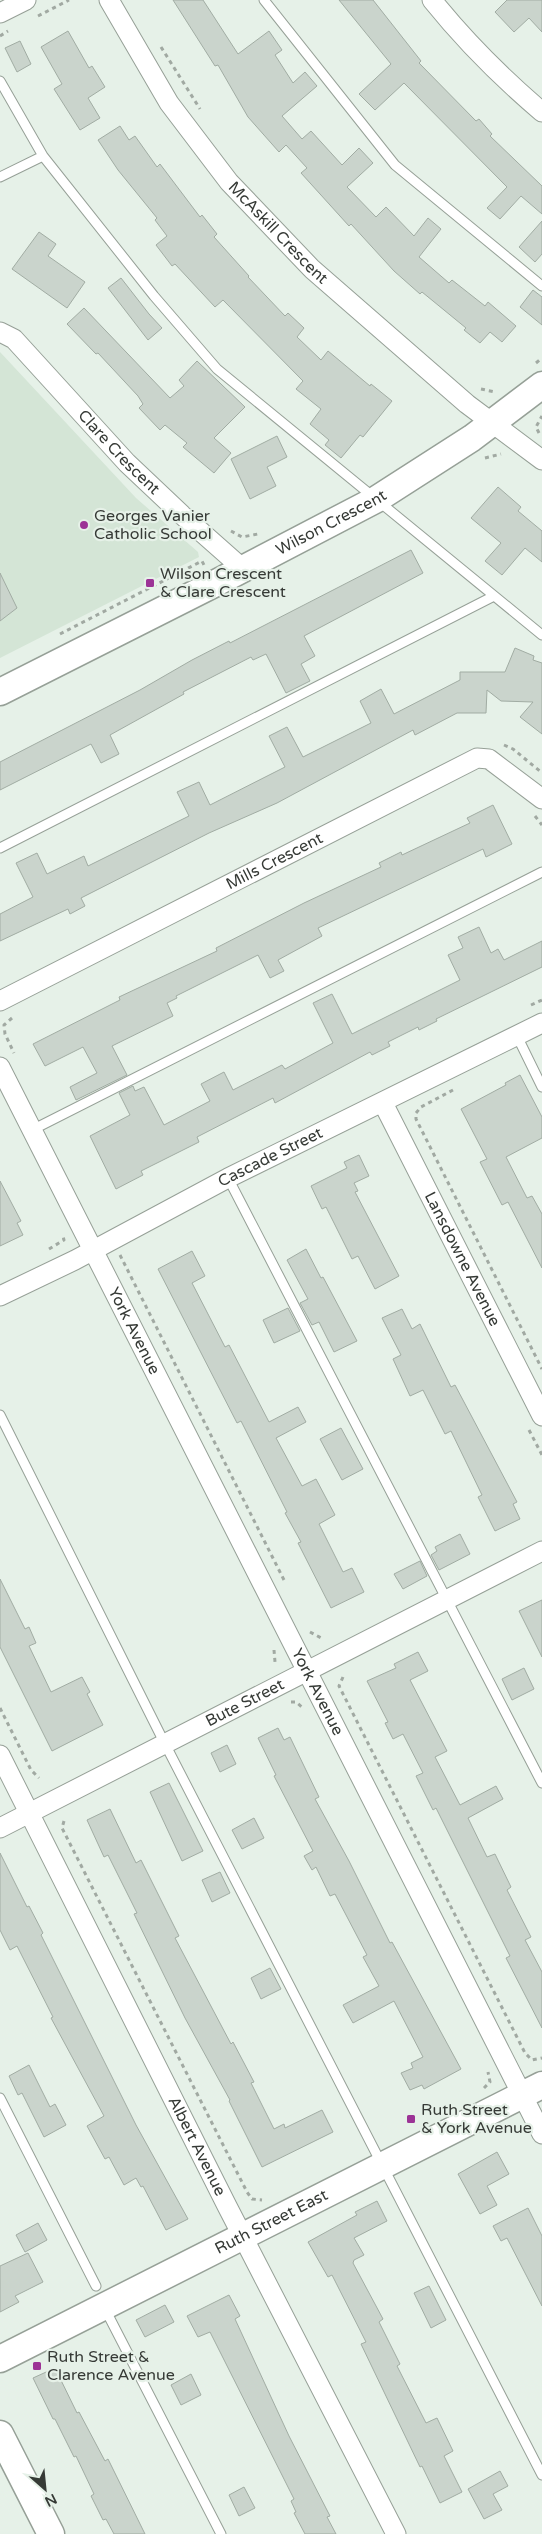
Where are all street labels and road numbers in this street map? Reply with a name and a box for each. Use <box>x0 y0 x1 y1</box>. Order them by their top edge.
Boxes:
street label: McAskill Crescent <box>224 177 332 288</box>
street label: Clare Crescent <box>73 406 164 499</box>
street label: Wilson Crescent <box>272 485 390 560</box>
street label: Mills Crescent <box>223 828 326 894</box>
street label: Cascade Street <box>214 1123 326 1192</box>
street label: Lansdowne Avenue <box>420 1188 505 1330</box>
street label: York Avenue <box>104 1284 165 1378</box>
street label: York Avenue <box>287 1645 348 1739</box>
street label: Bute Street <box>202 1674 288 1731</box>
street label: Albert Avenue <box>164 2093 230 2199</box>
street label: Ruth Street East <box>211 2185 331 2259</box>

